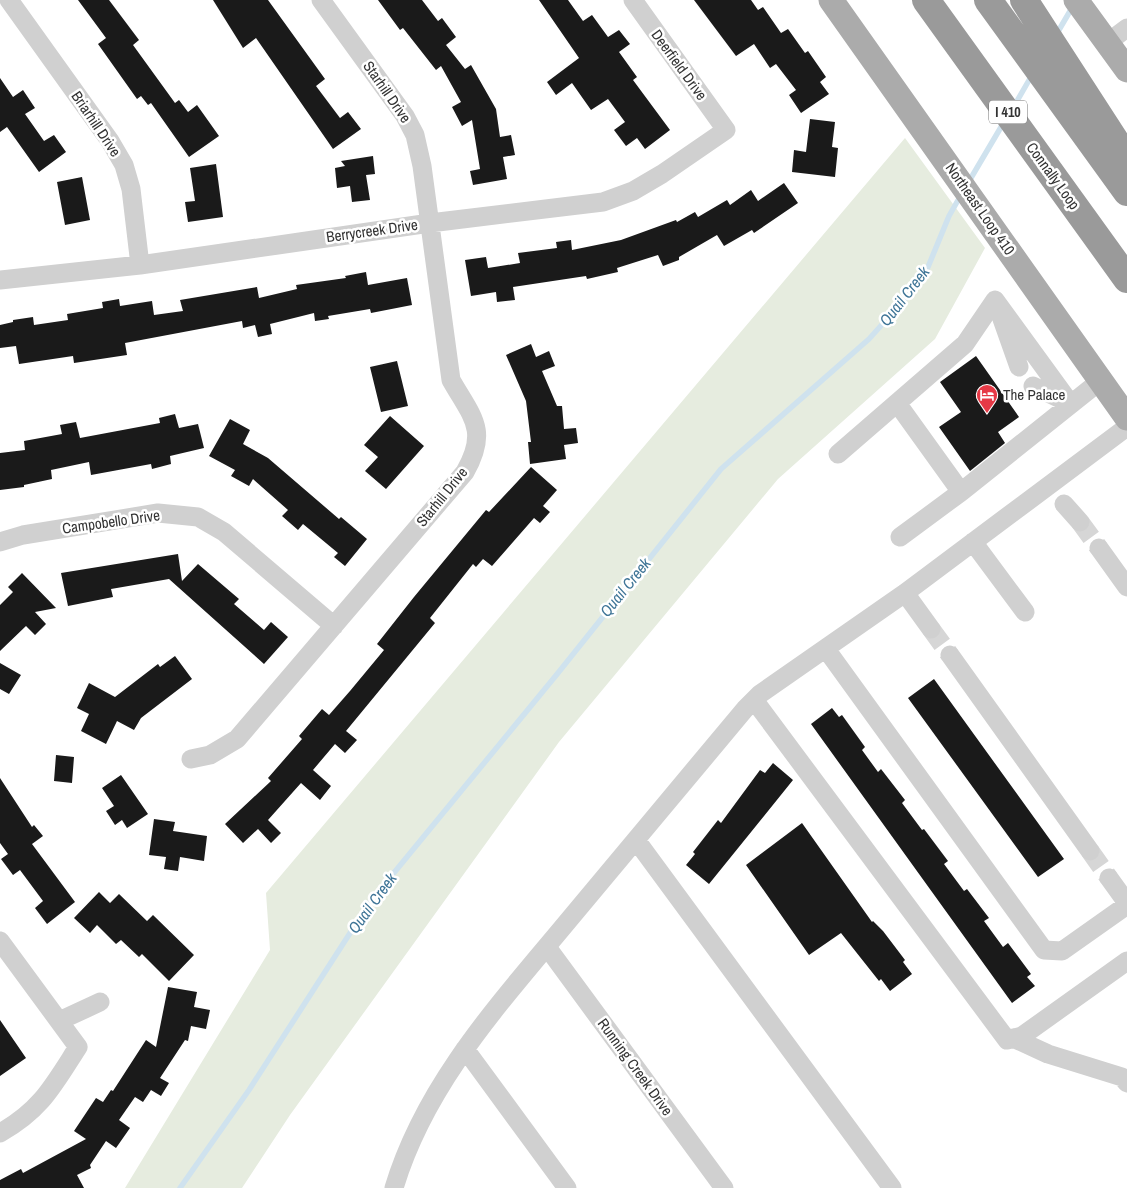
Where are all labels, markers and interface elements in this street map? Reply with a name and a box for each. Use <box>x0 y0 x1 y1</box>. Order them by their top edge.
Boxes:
street label: Deerfield Drive <box>647 25 712 104</box>
street label: Starhill Drive <box>358 57 416 127</box>
street label: Briarhill Drive <box>67 87 126 161</box>
road number: I 410 <box>989 100 1027 124</box>
street label: Connally Loop <box>1022 138 1085 214</box>
street label: Northeast Loop 410 <box>941 158 1020 259</box>
street label: Berrycreek Drive <box>325 214 419 247</box>
water label: Quail Creek <box>874 261 934 330</box>
hotel icon: The Palace <box>975 383 999 414</box>
place label: The Palace <box>1003 384 1065 405</box>
street label: Starhill Drive <box>411 462 472 531</box>
street label: Campobello Drive <box>61 504 161 539</box>
water label: Quail Creek <box>594 553 656 621</box>
water label: Quail Creek <box>343 868 402 938</box>
street label: Running Creek Drive <box>593 1014 678 1120</box>

